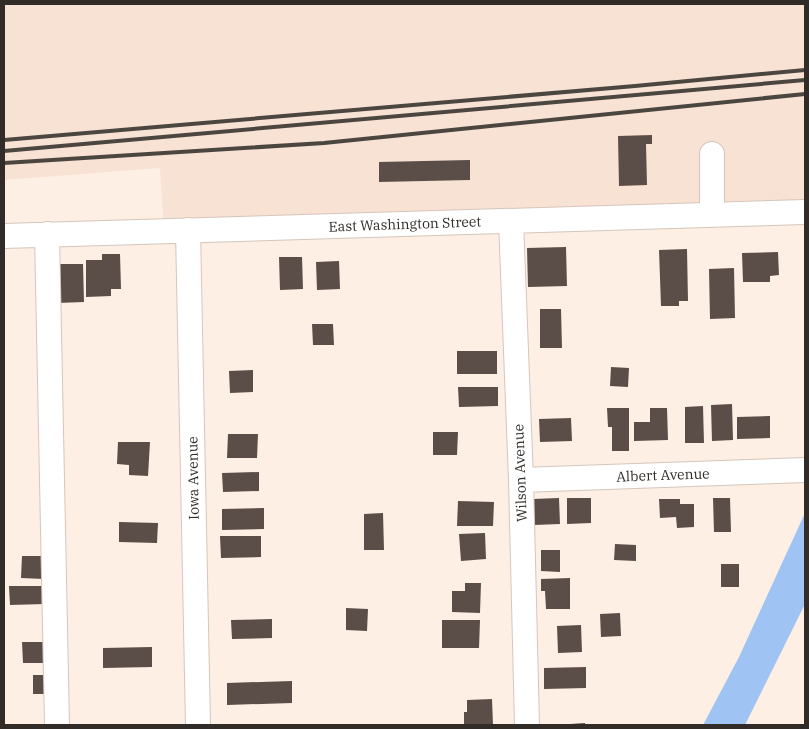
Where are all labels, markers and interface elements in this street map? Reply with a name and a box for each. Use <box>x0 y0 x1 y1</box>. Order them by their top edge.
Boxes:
street label: East Washington Street <box>328 212 482 236</box>
street label: Wilson Avenue <box>509 424 531 522</box>
street label: Iowa Avenue <box>183 436 203 520</box>
street label: Albert Avenue <box>616 464 710 486</box>

